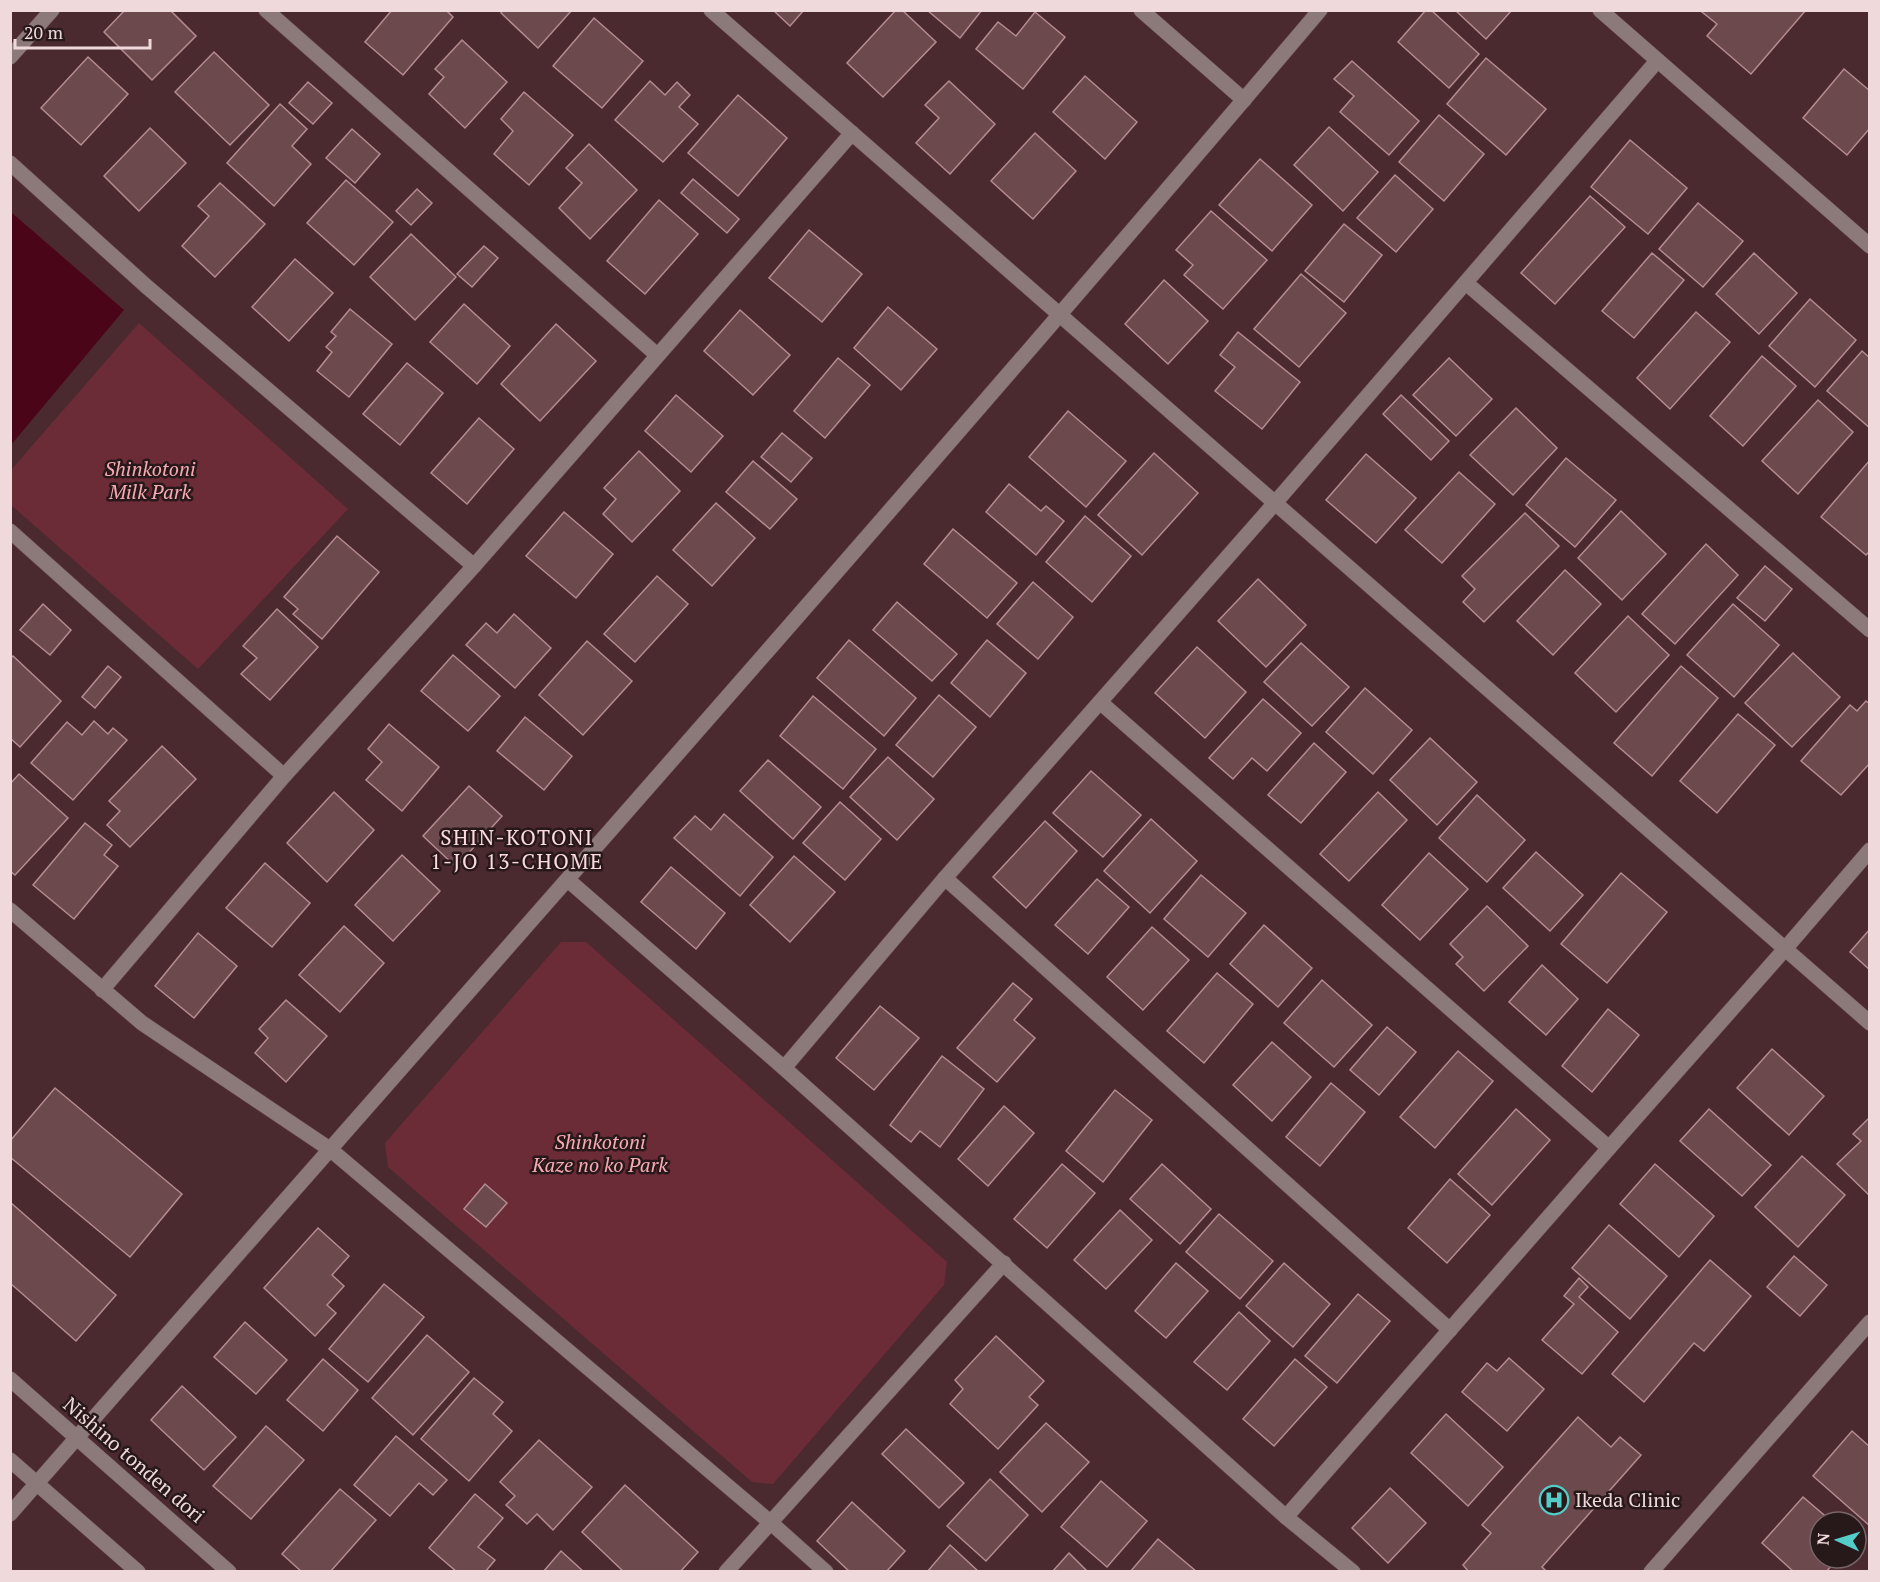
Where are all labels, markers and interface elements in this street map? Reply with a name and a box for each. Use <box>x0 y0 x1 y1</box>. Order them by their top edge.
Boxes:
scale bar <box>15 12 150 50</box>
text: 20 m <box>24 20 64 44</box>
park label: Shinkotoni Milk Park <box>104 455 196 505</box>
district label: SHIN-KOTONI 1-JO 13-CHOME <box>430 823 604 875</box>
park label: Shinkotoni Kaze no ko Park <box>531 1128 668 1178</box>
street label: Nishino tonden dori <box>58 1391 211 1529</box>
hospital icon: Ikeda Clinic <box>1538 1484 1570 1516</box>
place label: Ikeda Clinic <box>1575 1486 1680 1513</box>
north arrow <box>1808 1510 1868 1570</box>
text: N <box>1812 1532 1834 1546</box>

